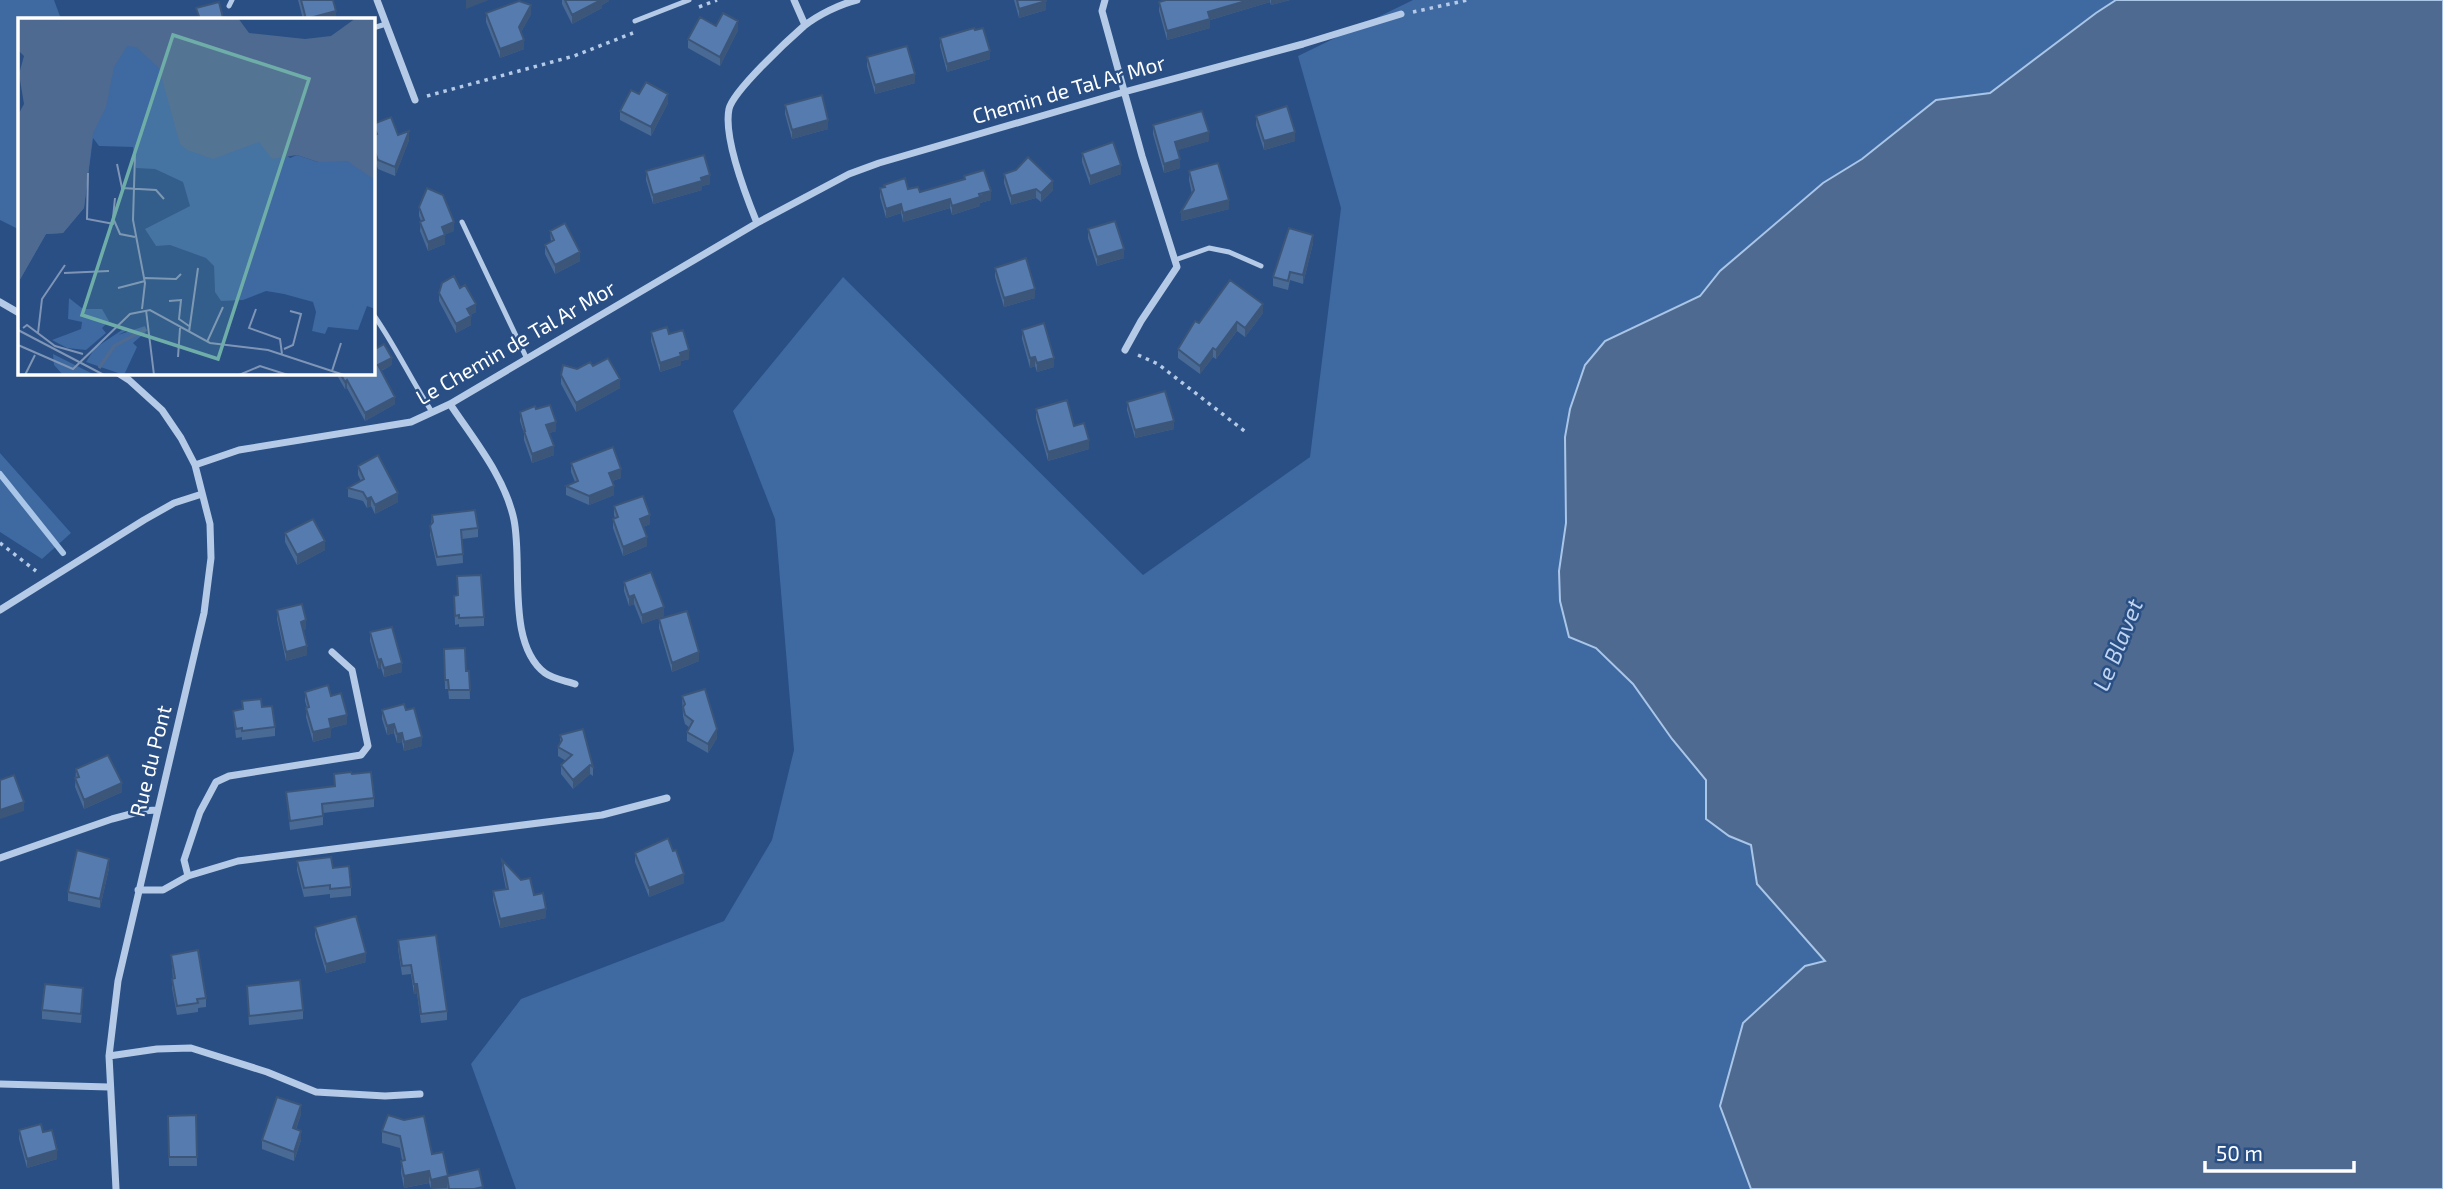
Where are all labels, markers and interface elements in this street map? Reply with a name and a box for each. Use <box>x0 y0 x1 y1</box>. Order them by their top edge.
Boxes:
inset map <box>18 18 374 374</box>
street label: Chemin de Tal Ar Mor <box>969 49 1169 128</box>
street label: Le Chemin de Tal Ar Mor <box>411 274 620 409</box>
water label: Le Blavet <box>2086 594 2148 695</box>
street label: Rue du Pont <box>124 702 175 819</box>
scale bar <box>2205 1130 2354 1174</box>
text: 50 m <box>2216 1140 2263 1165</box>

